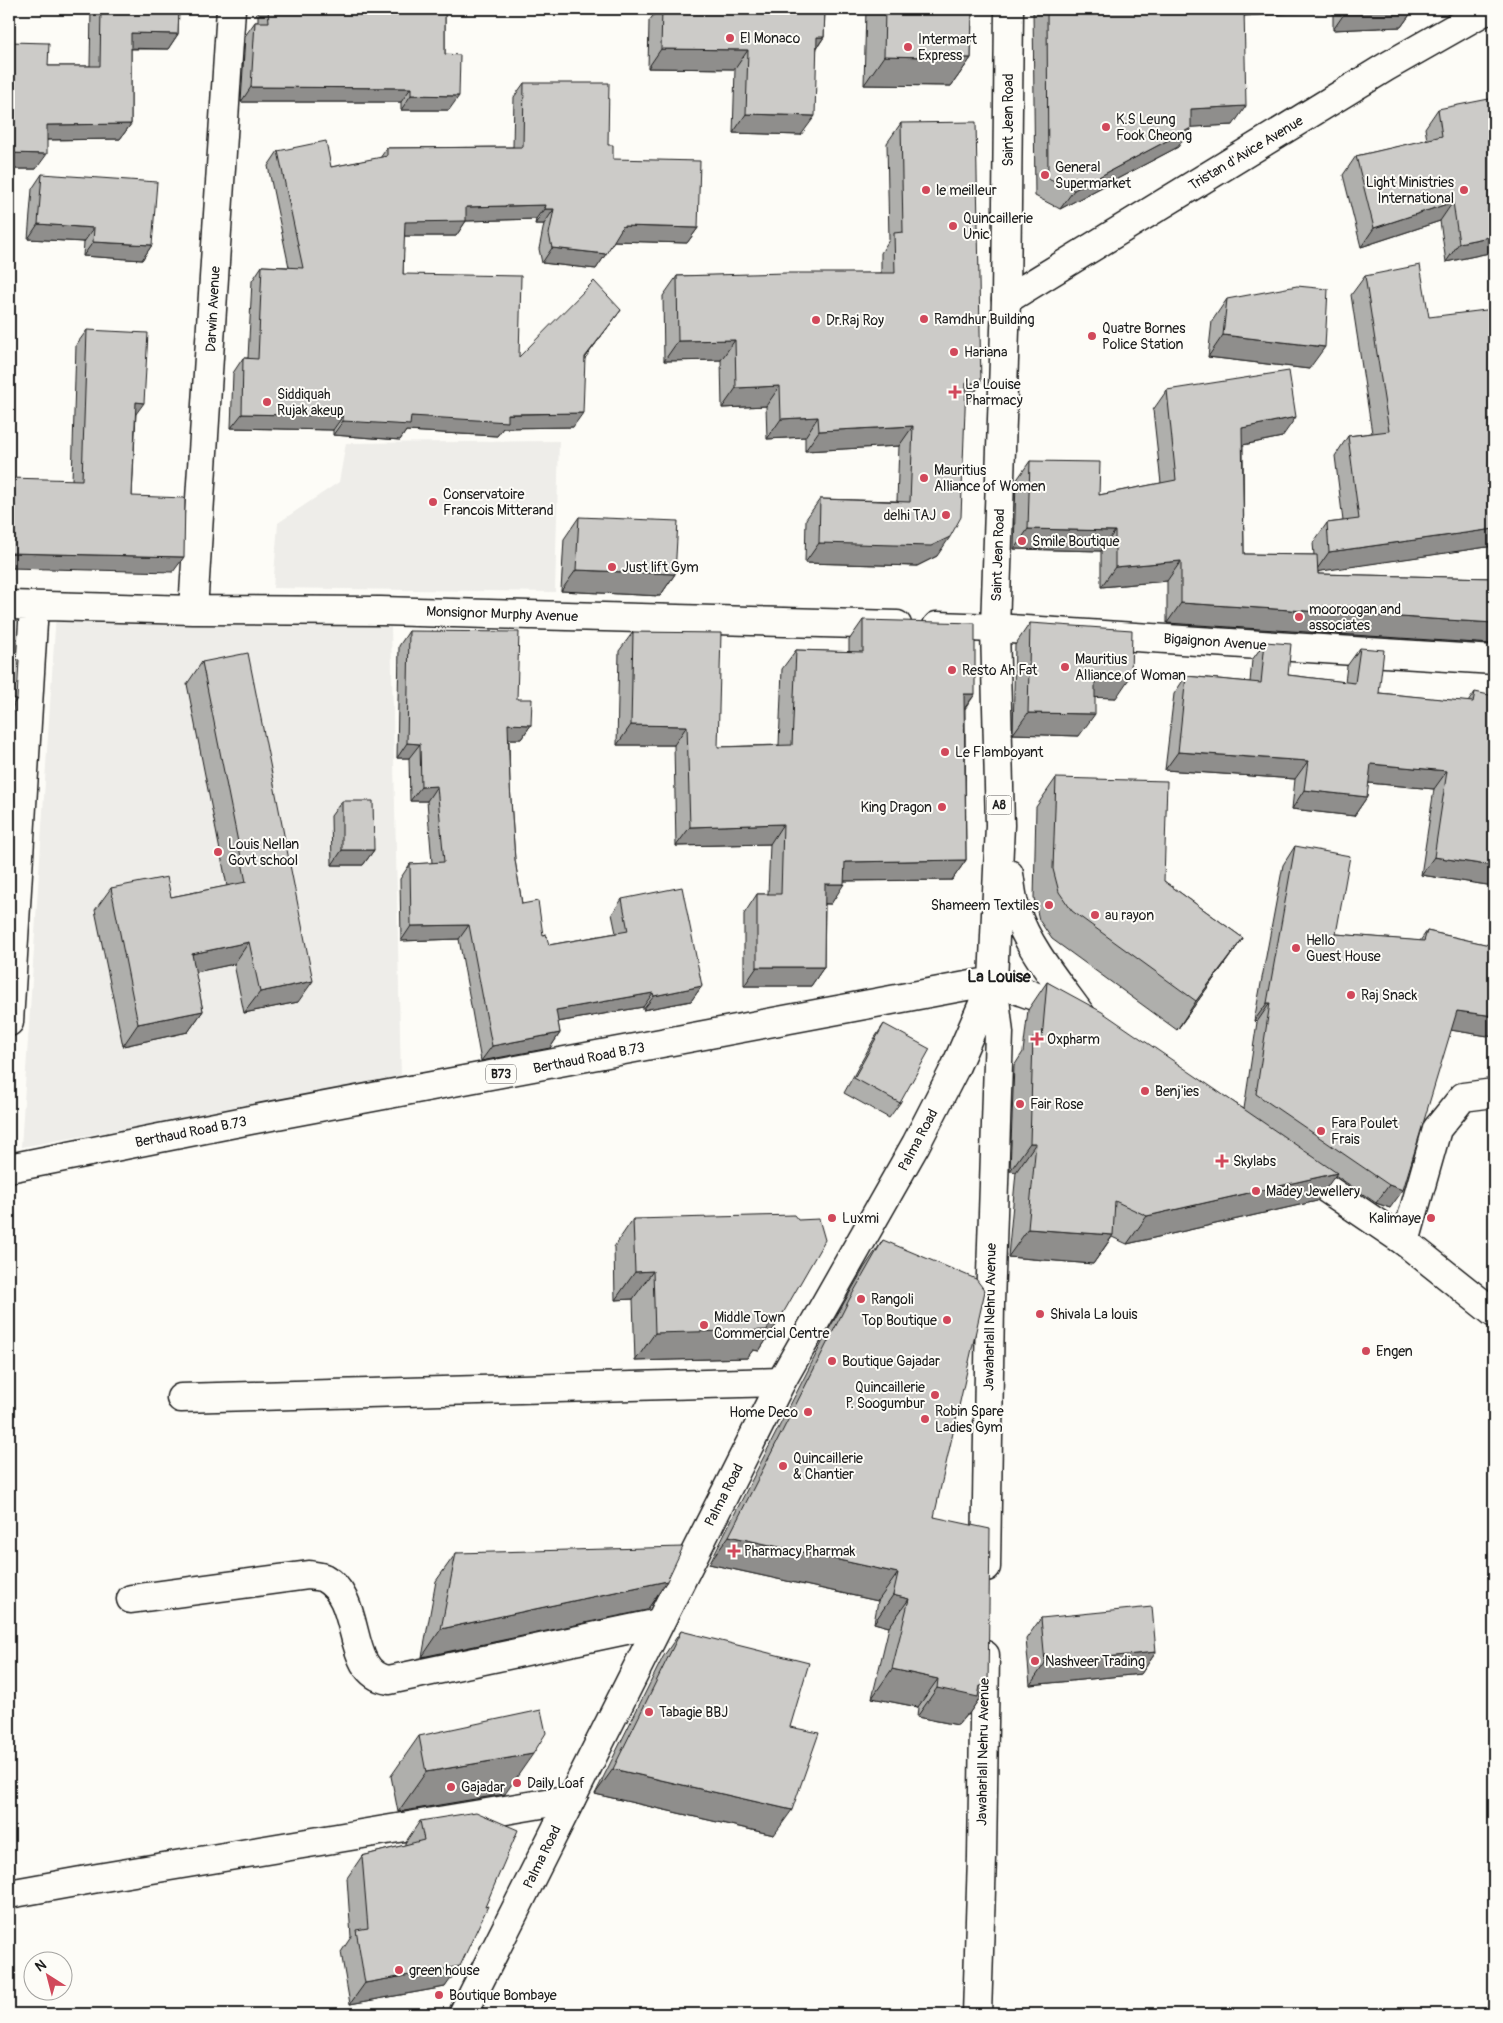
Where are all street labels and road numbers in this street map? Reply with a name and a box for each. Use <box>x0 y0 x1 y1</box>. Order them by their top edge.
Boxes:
street label: Saint Jean Road <box>1000 73 1017 167</box>
street label: Tristan d'Avice Avenue <box>1186 112 1306 194</box>
street label: Darwin Avenue <box>202 265 224 352</box>
street label: Saint Jean Road <box>988 508 1008 602</box>
street label: Monsignor Murphy Avenue <box>426 603 578 625</box>
street label: Bigaignon Avenue <box>1163 630 1267 654</box>
road number: A8 <box>986 796 1012 814</box>
street label: Berthaud Road B.73 <box>532 1039 646 1077</box>
road number: B73 <box>486 1064 516 1084</box>
street label: Palma Road <box>895 1106 942 1174</box>
street label: Berthaud Road B.73 <box>134 1113 248 1151</box>
street label: Jawaharlall Nehru Avenue <box>980 1243 1000 1391</box>
street label: Palma Road <box>701 1461 747 1529</box>
street label: Jawaharlall Nehru Avenue <box>973 1678 993 1826</box>
street label: Palma Road <box>519 1823 565 1891</box>

